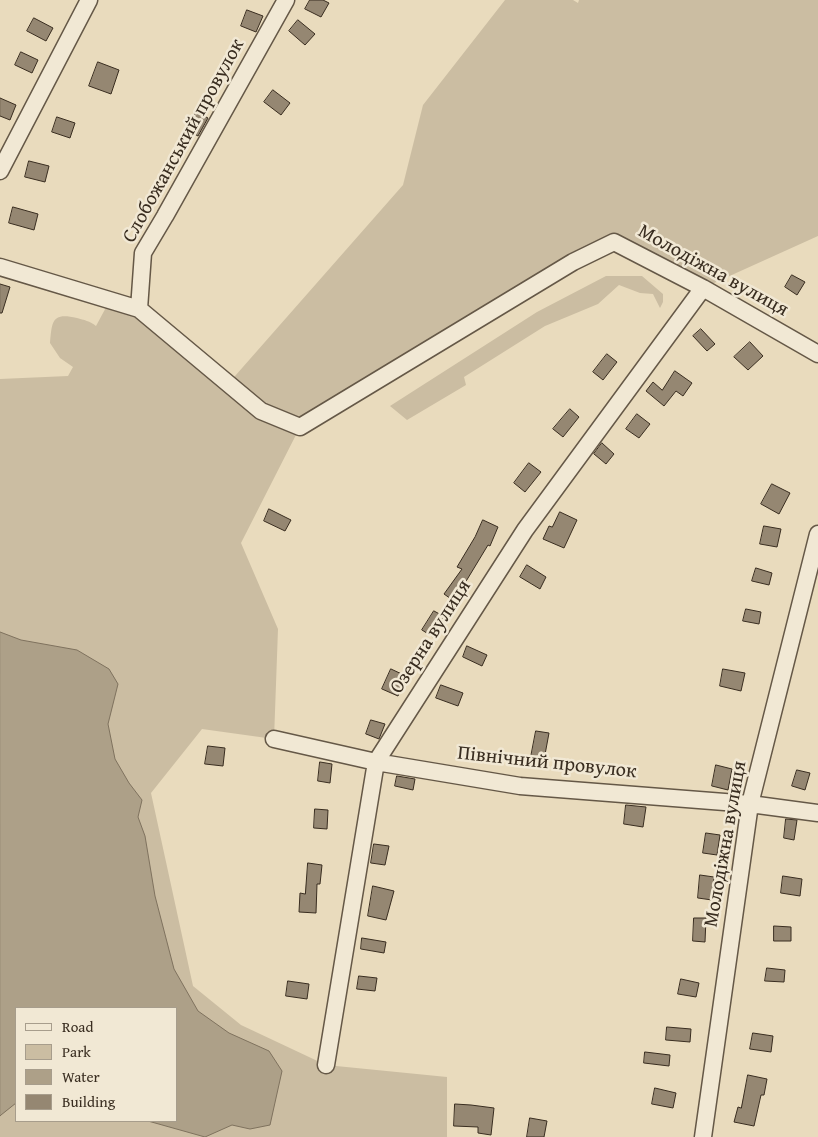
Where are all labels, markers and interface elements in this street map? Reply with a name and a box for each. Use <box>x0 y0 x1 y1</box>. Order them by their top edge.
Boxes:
street label: Слобожанський провулок <box>118 35 250 247</box>
street label: Молодіжна вулиця <box>634 220 792 322</box>
street label: Озерна вулиця <box>385 576 477 698</box>
street label: Північний провулок <box>456 742 638 784</box>
street label: Молодіжна вулиця <box>700 759 752 929</box>
legend <box>15 1007 178 1122</box>
text: Road <box>62 1016 93 1037</box>
text: Park <box>62 1041 91 1062</box>
text: Water <box>62 1066 100 1087</box>
text: Building <box>62 1091 115 1112</box>

